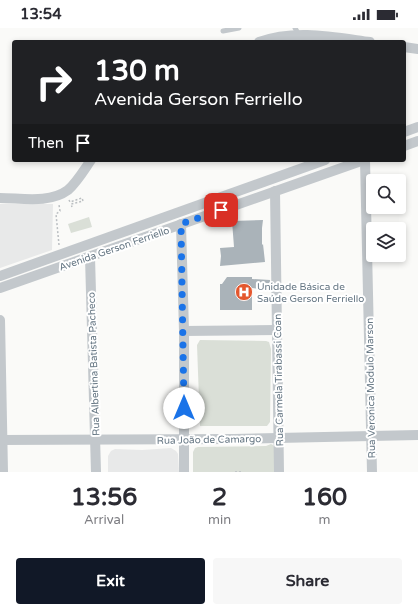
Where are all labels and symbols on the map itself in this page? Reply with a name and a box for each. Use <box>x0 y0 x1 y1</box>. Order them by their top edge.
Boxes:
pin <box>204 193 238 227</box>
street label: Avenida Gerson Ferriello <box>58 224 171 273</box>
place label: Unidade Básica de Saúde Gerson Ferriello <box>257 281 364 305</box>
hospital icon: Unidade Básica de Saúde Gerson Ferriello <box>234 282 254 302</box>
street label: Rua Albertina Batista Pacheco <box>85 292 103 436</box>
street label: Rua Carmela Tirabassi Coan <box>272 314 286 446</box>
street label: Rua Veronica Modulo Marson <box>364 318 378 458</box>
position arrow <box>163 387 205 429</box>
street label: Rua João de Camargo <box>157 433 261 447</box>

